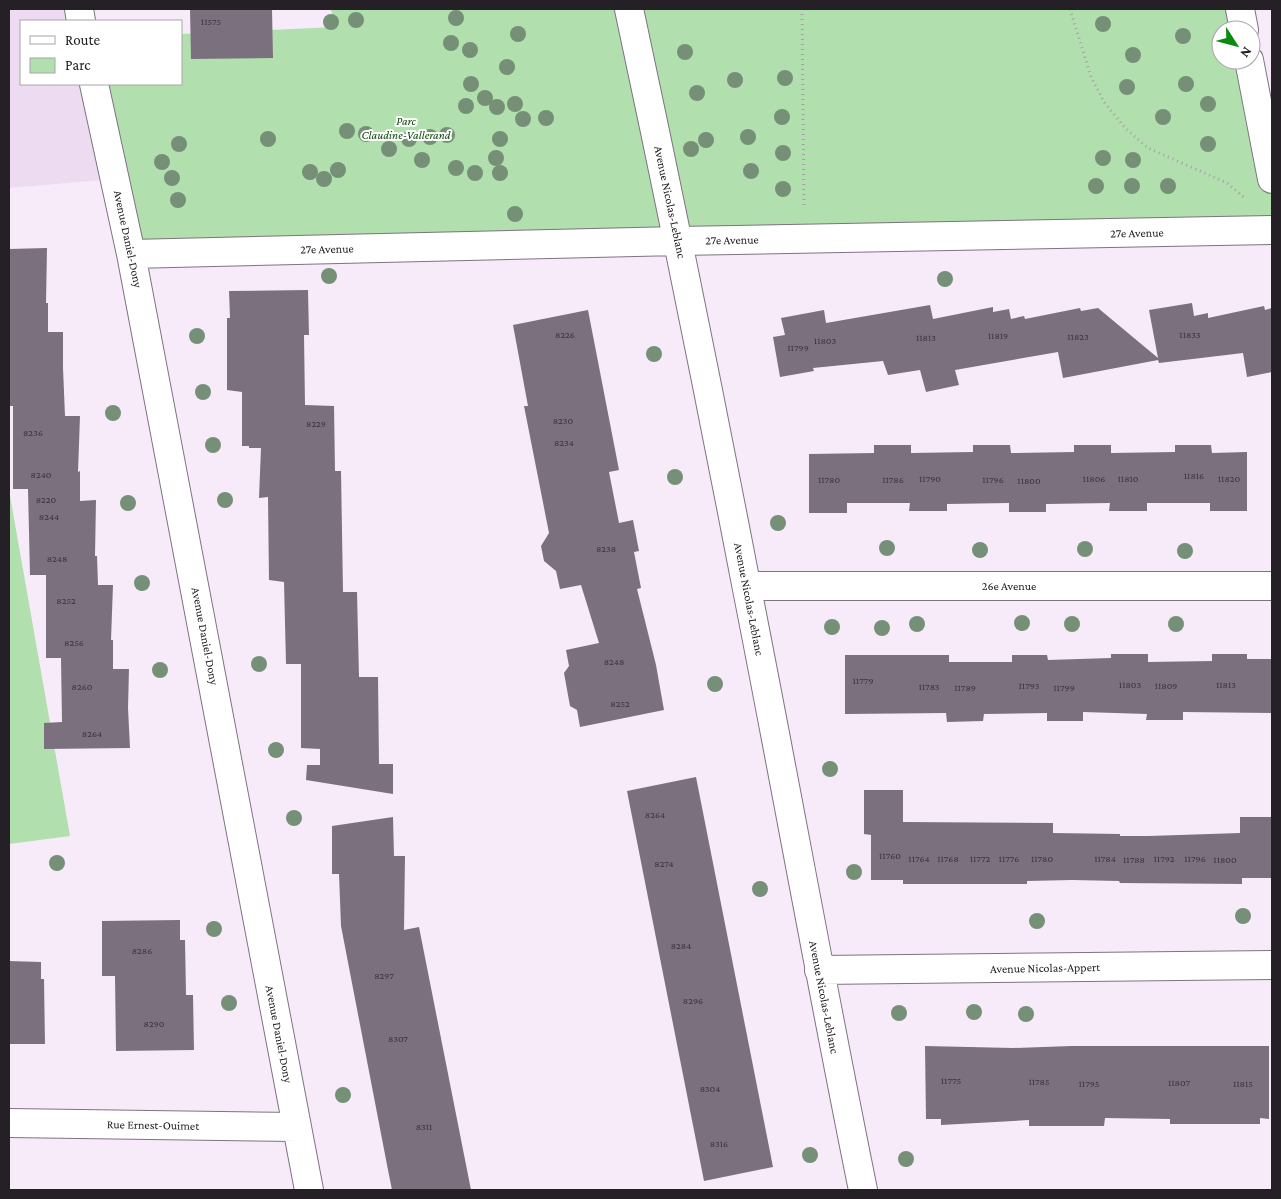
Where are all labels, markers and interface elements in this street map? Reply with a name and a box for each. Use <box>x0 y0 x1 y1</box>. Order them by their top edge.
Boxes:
house number: 11575 <box>201 16 221 27</box>
legend <box>20 20 182 85</box>
north arrow <box>1211 20 1261 70</box>
text: Route <box>65 32 100 48</box>
text: N <box>1237 44 1256 62</box>
text: Parc <box>65 57 91 73</box>
park label: Parc Claudine-Vallerand <box>362 114 451 142</box>
street label: Avenue Nicolas-Leblanc <box>651 144 689 260</box>
street label: Avenue Daniel-Dony <box>111 189 145 290</box>
street label: 27e Avenue <box>1110 226 1164 240</box>
street label: 27e Avenue <box>705 233 759 247</box>
street label: 27e Avenue <box>300 242 354 256</box>
house number: 8226 <box>555 329 575 340</box>
house number: 11833 <box>1179 329 1201 340</box>
house number: 11819 <box>988 330 1008 341</box>
house number: 11823 <box>1067 331 1089 342</box>
house number: 11813 <box>916 332 936 343</box>
house number: 11803 <box>814 335 836 346</box>
house number: 11799 <box>787 342 809 353</box>
house number: 8230 <box>553 415 574 426</box>
house number: 8229 <box>306 418 326 429</box>
house number: 8236 <box>23 427 43 438</box>
house number: 8234 <box>554 437 574 448</box>
house number: 8240 <box>31 469 52 480</box>
house number: 11816 <box>1184 470 1204 481</box>
house number: 11790 <box>919 473 941 484</box>
house number: 11806 <box>1083 473 1105 484</box>
house number: 11810 <box>1118 473 1139 484</box>
house number: 11820 <box>1218 473 1241 484</box>
house number: 11780 <box>818 474 840 485</box>
house number: 11786 <box>882 474 904 485</box>
house number: 11796 <box>982 474 1004 485</box>
house number: 11800 <box>1017 475 1041 486</box>
house number: 8220 <box>36 494 57 505</box>
house number: 8244 <box>39 511 59 522</box>
street label: Avenue Nicolas-Leblanc <box>731 541 767 657</box>
house number: 8238 <box>596 543 616 554</box>
house number: 8248 <box>47 553 67 564</box>
street label: 26e Avenue <box>982 579 1036 593</box>
street label: Avenue Daniel-Dony <box>189 586 221 687</box>
house number: 8252 <box>56 595 76 606</box>
house number: 8256 <box>64 637 84 648</box>
house number: 8248 <box>604 656 624 667</box>
house number: 11779 <box>853 675 873 686</box>
house number: 11803 <box>1119 679 1141 690</box>
house number: 11813 <box>1216 679 1236 690</box>
house number: 11793 <box>1019 680 1040 691</box>
house number: 11809 <box>1155 680 1177 691</box>
house number: 8260 <box>72 681 93 692</box>
house number: 11783 <box>918 681 940 692</box>
house number: 11789 <box>954 682 976 693</box>
house number: 11799 <box>1053 682 1075 693</box>
house number: 8252 <box>610 698 630 709</box>
house number: 8264 <box>82 728 102 739</box>
house number: 8264 <box>645 809 665 820</box>
house number: 11760 <box>879 850 901 861</box>
house number: 11764 <box>908 853 930 864</box>
house number: 11768 <box>937 853 959 864</box>
house number: 11772 <box>970 853 991 864</box>
house number: 11776 <box>999 853 1019 864</box>
house number: 11780 <box>1031 853 1053 864</box>
house number: 11784 <box>1094 853 1116 864</box>
house number: 11792 <box>1154 853 1175 864</box>
house number: 11796 <box>1184 853 1206 864</box>
house number: 11788 <box>1123 854 1145 865</box>
house number: 11800 <box>1213 854 1237 865</box>
house number: 8274 <box>654 858 674 869</box>
street label: Avenue Nicolas-Leblanc <box>806 939 842 1055</box>
house number: 8284 <box>671 940 691 951</box>
house number: 8286 <box>132 945 152 956</box>
street label: Avenue Nicolas-Appert <box>990 960 1101 976</box>
house number: 8297 <box>374 970 394 981</box>
street label: Avenue Daniel-Dony <box>263 984 295 1085</box>
house number: 8296 <box>683 995 703 1006</box>
house number: 8290 <box>144 1018 165 1029</box>
house number: 8307 <box>388 1033 408 1044</box>
house number: 11775 <box>941 1075 962 1086</box>
house number: 11785 <box>1028 1076 1050 1087</box>
house number: 11807 <box>1168 1077 1190 1088</box>
house number: 11795 <box>1079 1078 1100 1089</box>
house number: 11815 <box>1233 1078 1253 1089</box>
house number: 8304 <box>700 1083 720 1094</box>
street label: Rue Ernest-Ouimet <box>107 1117 200 1133</box>
house number: 8311 <box>416 1121 432 1132</box>
house number: 8316 <box>710 1138 728 1149</box>

